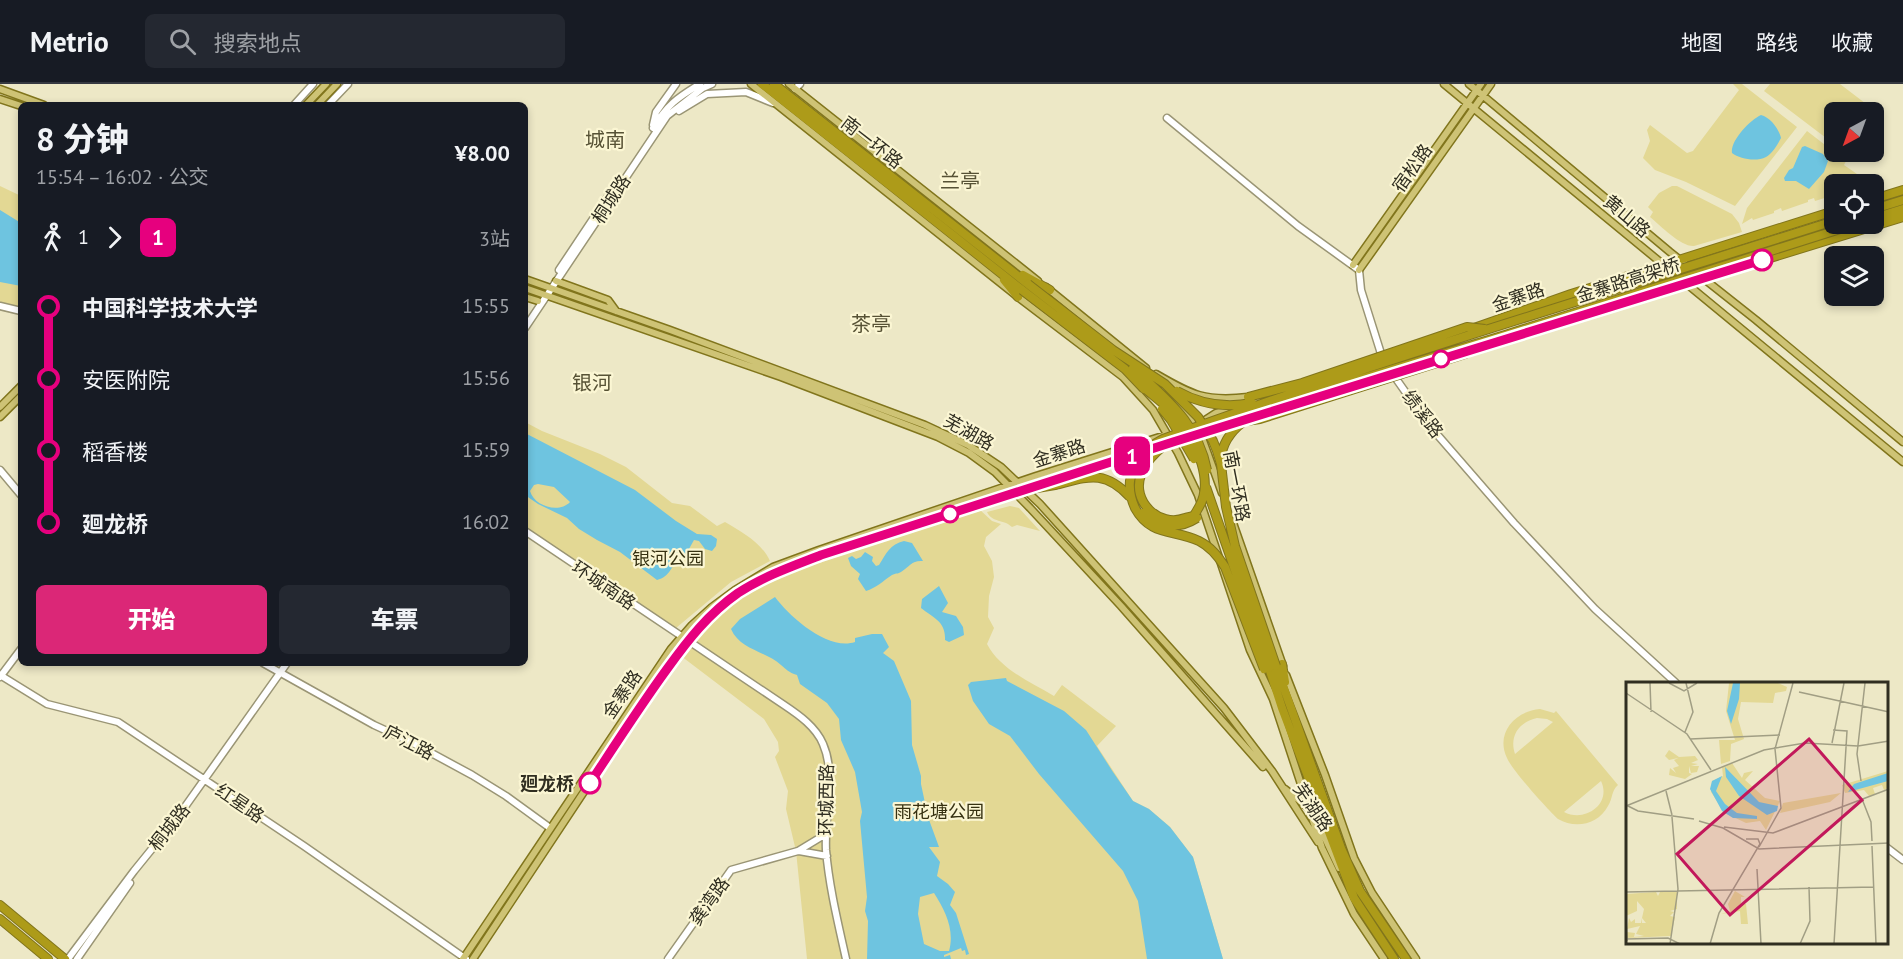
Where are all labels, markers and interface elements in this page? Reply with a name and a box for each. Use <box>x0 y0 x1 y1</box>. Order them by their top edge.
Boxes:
search box <box>145 14 565 68</box>
text: Metrio <box>30 23 109 60</box>
icon: search <box>166 25 199 58</box>
text: 搜索地点 <box>214 29 302 57</box>
text: 地图 <box>1681 29 1723 56</box>
text: 路线 <box>1756 29 1798 56</box>
text: 收藏 <box>1831 29 1873 56</box>
north arrow <box>1824 102 1884 162</box>
map controls <box>1824 102 1884 306</box>
street label: 南一环路 <box>837 111 907 173</box>
text: 8 分钟 <box>36 117 129 160</box>
district label: 城南 <box>585 127 625 153</box>
text: ¥8.00 <box>455 139 510 167</box>
street label: 宿松路 <box>1387 139 1437 197</box>
text: 15:54 – 16:02 · 公交 <box>36 164 209 190</box>
district label: 兰亭 <box>940 168 980 194</box>
street label: 桐城路 <box>587 170 635 228</box>
button: locate <box>1824 174 1884 234</box>
street label: 黄山路 <box>1599 190 1655 242</box>
icon: walk <box>36 221 69 254</box>
icon: forward <box>98 221 131 254</box>
text: 1 <box>78 224 89 250</box>
text: 1 <box>152 224 164 251</box>
text: 3站 <box>479 226 510 252</box>
button: layers <box>1824 246 1884 306</box>
unlabelled marker <box>1751 249 1773 271</box>
street label: 金寨路高架桥 <box>1573 252 1683 308</box>
street label: 金寨路 <box>1489 277 1547 317</box>
text: 15:55 <box>462 293 510 319</box>
text: 中国科学技术大学 <box>82 294 258 322</box>
district label: 茶亭 <box>851 311 891 337</box>
unlabelled marker <box>1432 350 1450 368</box>
text: 15:56 <box>462 365 510 391</box>
text: 安医附院 <box>82 366 170 394</box>
district label: 银河 <box>572 370 612 396</box>
street label: 绩溪路 <box>1398 386 1448 442</box>
street label: 芜湖路 <box>940 409 998 455</box>
street label: 金寨路 <box>1030 434 1088 472</box>
line badge: 1 <box>1112 436 1152 476</box>
text: 15:59 <box>462 437 510 463</box>
text: 稻香楼 <box>82 438 148 466</box>
text: 1 <box>1126 443 1138 470</box>
street label: 南一环路 <box>1219 448 1255 524</box>
unlabelled marker <box>941 505 959 523</box>
text: 16:02 <box>462 509 510 535</box>
text: 廻龙桥 <box>82 510 148 538</box>
park label: 银河公园 <box>632 547 704 570</box>
street label: 环城南路 <box>568 555 640 615</box>
button: 开始 <box>36 585 267 654</box>
button: 车票 <box>279 585 510 654</box>
street label: 金寨路 <box>597 665 647 723</box>
inset map <box>1626 682 1888 944</box>
street label: 庐江路 <box>380 719 438 765</box>
street label: 环城西路 <box>814 764 838 836</box>
place label: 廻龙桥 <box>520 772 574 795</box>
marker: 廻龙桥 <box>579 772 601 794</box>
street label: 红星路 <box>211 778 269 828</box>
street label: 芜湖路 <box>1288 778 1338 836</box>
street label: 桐城路 <box>143 799 195 855</box>
park label: 雨花塘公园 <box>894 800 984 823</box>
street label: 龚湾路 <box>684 872 734 930</box>

